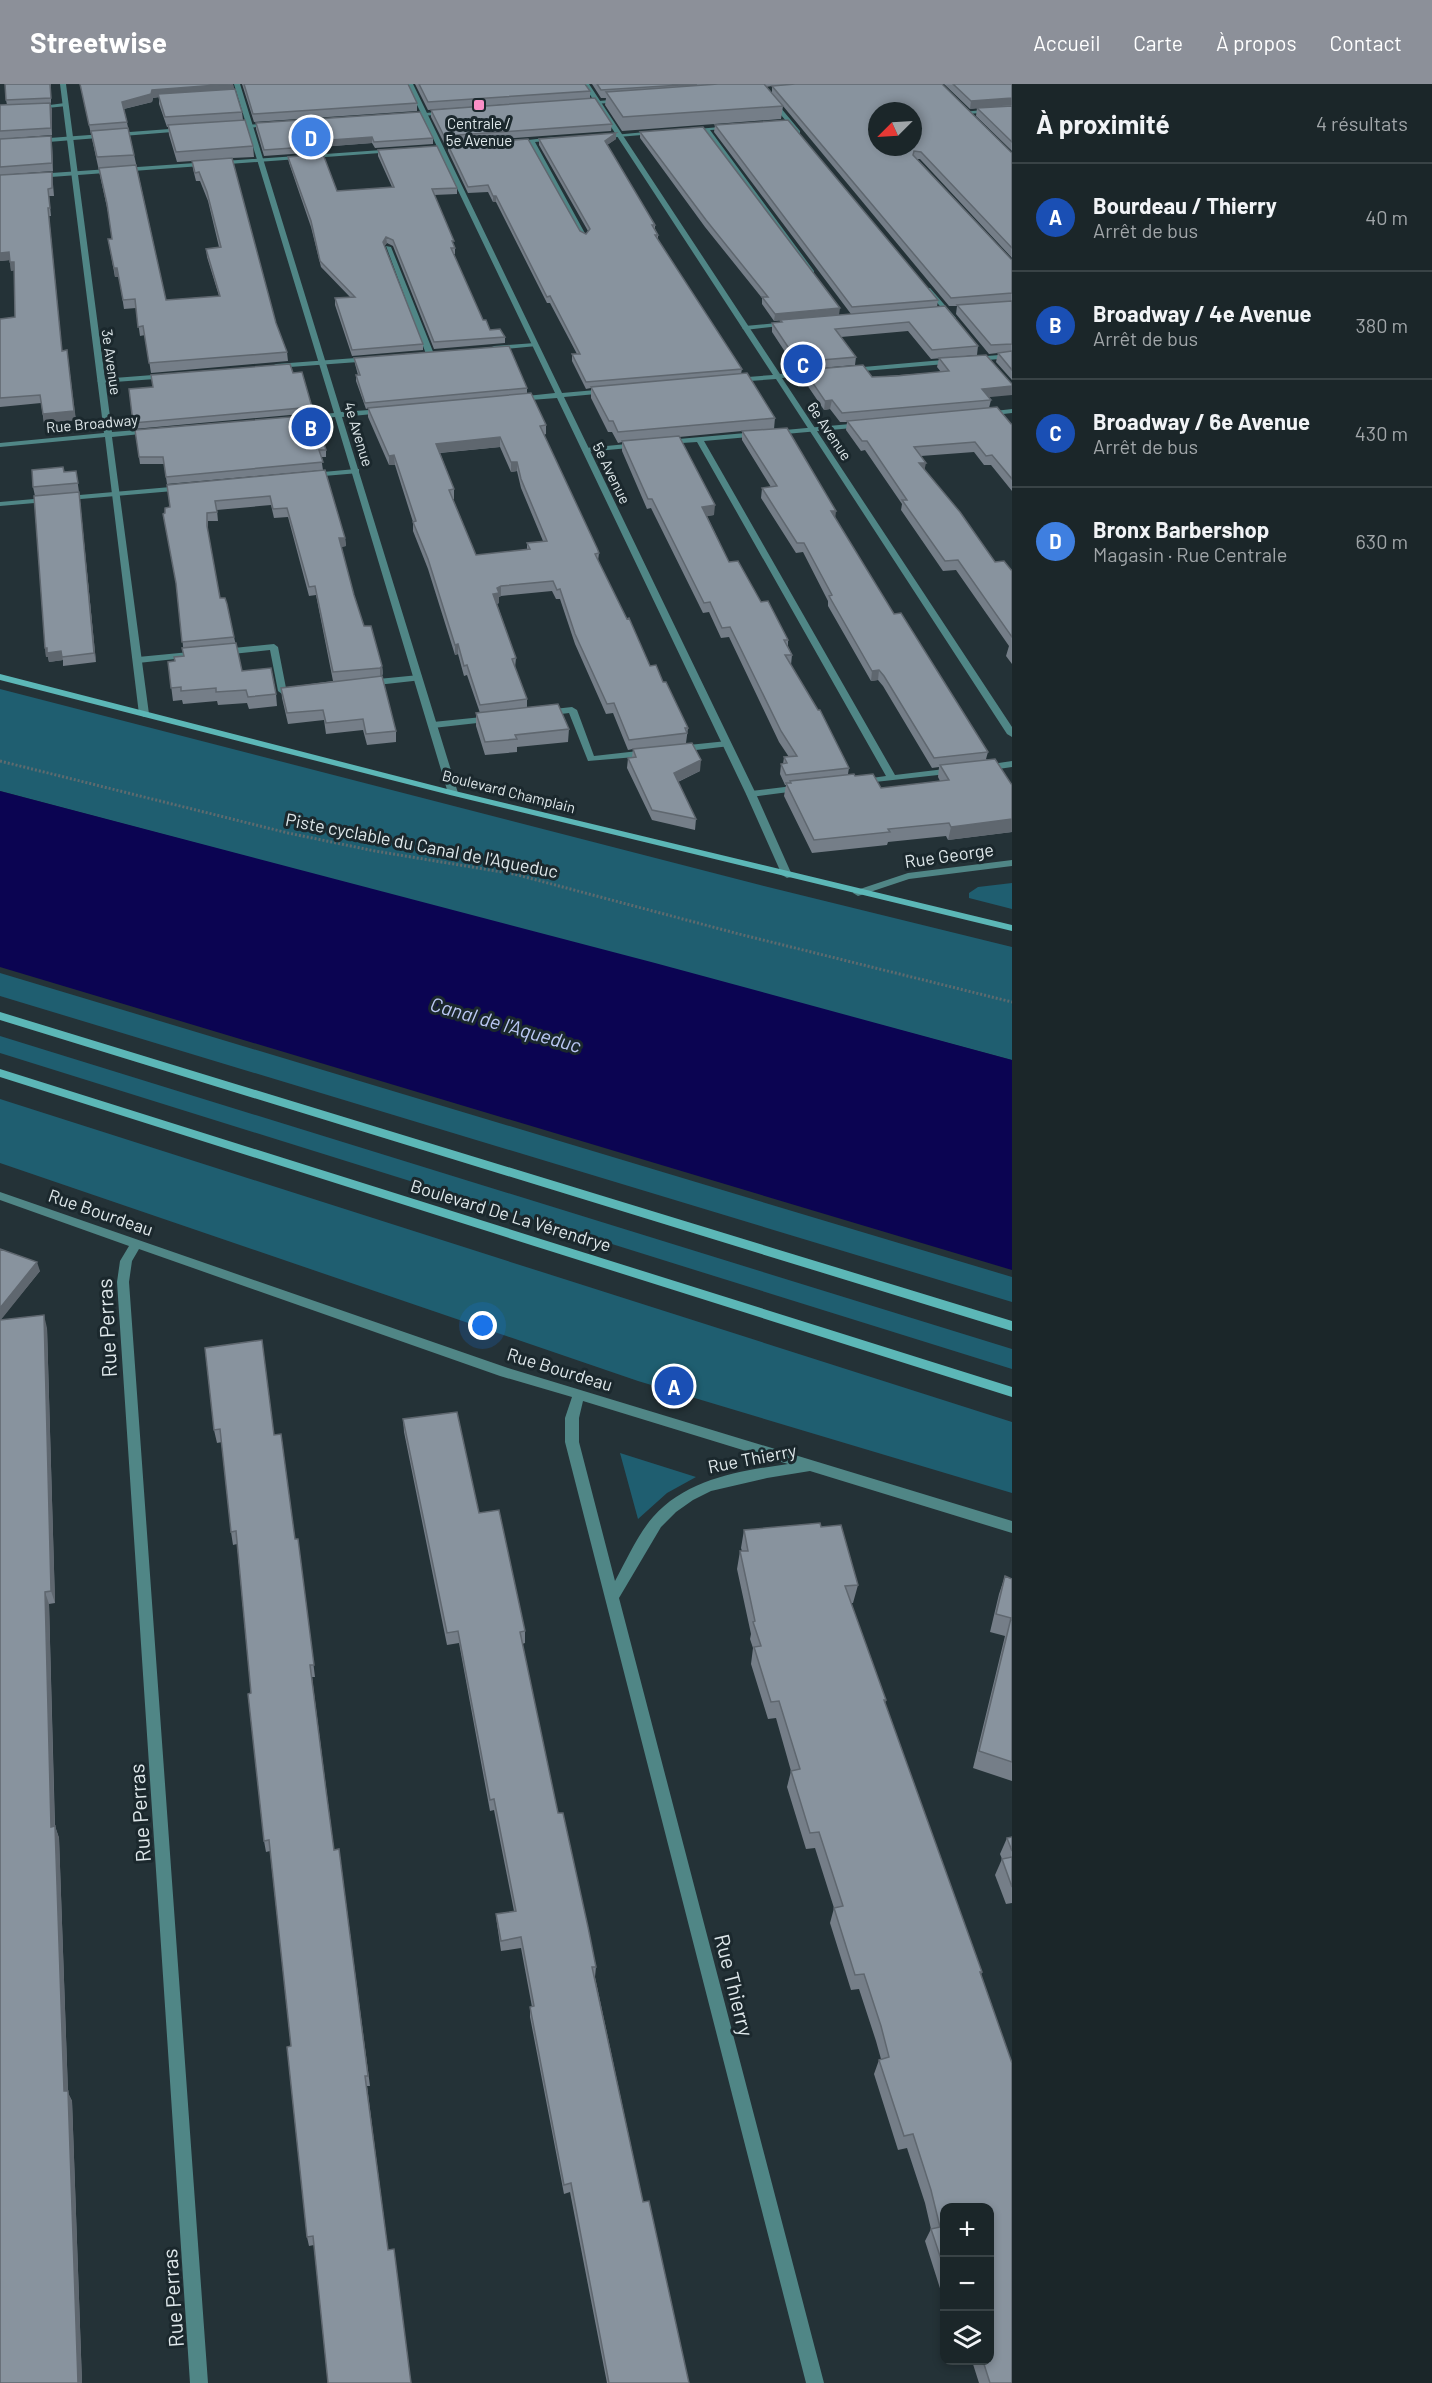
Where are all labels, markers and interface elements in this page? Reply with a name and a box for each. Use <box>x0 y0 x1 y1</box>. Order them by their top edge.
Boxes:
text: Streetwise <box>30 25 167 59</box>
text: Accueil <box>1033 30 1100 55</box>
text: Carte <box>1133 30 1183 55</box>
text: À propos <box>1216 30 1297 55</box>
text: Contact <box>1330 30 1402 55</box>
marker: Centrale / 5e Avenue <box>472 98 486 112</box>
north arrow <box>868 102 922 156</box>
text: À proximité <box>1036 108 1170 139</box>
text: 4 résultats <box>1316 111 1408 135</box>
place label: Centrale / 5e Avenue <box>446 114 512 149</box>
pin: D <box>292 115 330 160</box>
text: Bourdeau / Thierry <box>1093 192 1277 218</box>
text: A <box>1049 205 1062 229</box>
text: 40 m <box>1365 205 1408 229</box>
text: Arrêt de bus <box>1093 218 1198 242</box>
text: Broadway / 4e Avenue <box>1093 300 1311 326</box>
text: B <box>1049 313 1062 337</box>
text: 380 m <box>1355 313 1408 337</box>
text: Arrêt de bus <box>1093 326 1198 350</box>
street label: 3e Avenue <box>98 328 126 396</box>
pin: C <box>784 342 822 386</box>
street label: 6e Avenue <box>804 398 856 464</box>
street label: 4e Avenue <box>341 399 377 469</box>
pin: B <box>292 404 330 450</box>
text: Broadway / 6e Avenue <box>1093 408 1310 434</box>
street label: Rue Broadway <box>45 410 139 436</box>
text: C <box>1049 421 1062 445</box>
text: 430 m <box>1355 421 1408 445</box>
text: Arrêt de bus <box>1093 434 1198 458</box>
street label: 5e Avenue <box>589 439 635 507</box>
text: Bronx Barbershop <box>1093 516 1269 542</box>
text: D <box>1049 529 1062 553</box>
text: 630 m <box>1356 529 1408 553</box>
text: Magasin · Rue Centrale <box>1093 542 1287 566</box>
street label: Boulevard Champlain <box>441 766 577 816</box>
street label: Piste cyclable du Canal de l'Aqueduc <box>284 808 560 882</box>
street label: Rue George <box>903 838 995 872</box>
water label: Canal de l'Aqueduc <box>428 991 584 1057</box>
street label: Boulevard De La Vérendrye <box>408 1174 614 1256</box>
street label: Rue Bourdeau <box>46 1184 156 1240</box>
street label: Rue Perras <box>91 1278 121 1378</box>
your location <box>468 1311 497 1340</box>
street label: Rue Bourdeau <box>505 1343 615 1395</box>
pin: A <box>654 1364 694 1408</box>
street label: Rue Thierry <box>706 1439 798 1477</box>
street label: Rue Perras <box>123 1763 155 1863</box>
street label: Rue Thierry <box>710 1931 760 2039</box>
map controls <box>940 2203 994 2365</box>
button: + <box>940 2203 994 2257</box>
street label: Rue Perras <box>156 2248 188 2348</box>
button: − <box>940 2257 994 2311</box>
button: layers <box>940 2311 994 2365</box>

